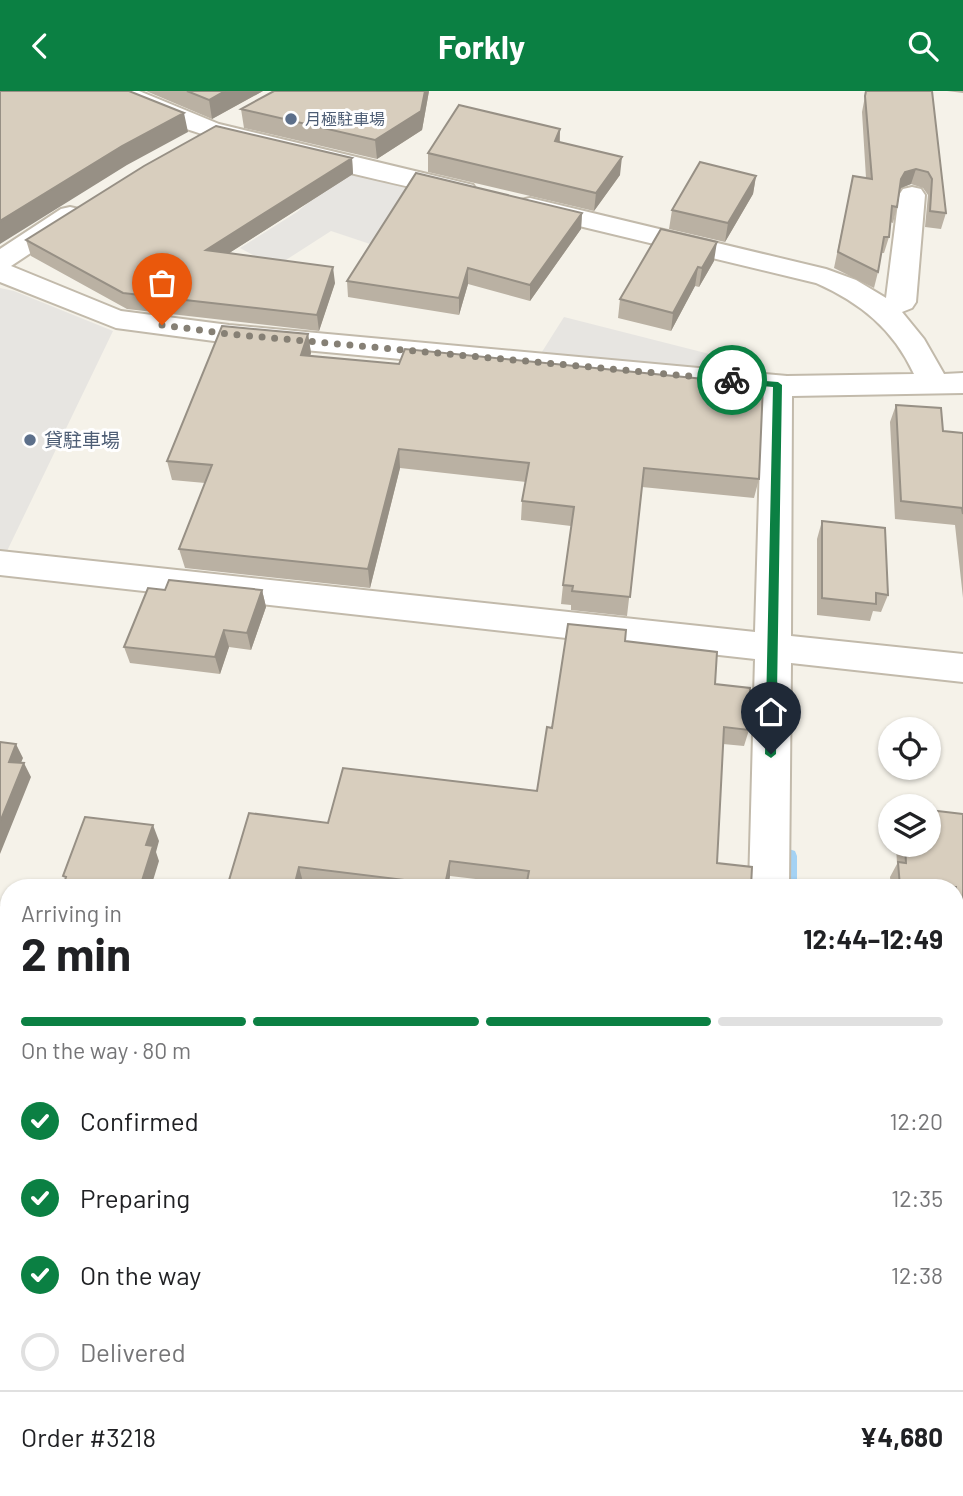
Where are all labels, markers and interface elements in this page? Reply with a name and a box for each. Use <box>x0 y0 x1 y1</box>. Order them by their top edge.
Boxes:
icon: back <box>21 27 59 65</box>
text: Forkly <box>438 27 525 65</box>
icon: search <box>904 27 942 65</box>
place label: 月極駐車場 <box>305 109 385 128</box>
marker: 月極駐車場 <box>283 111 299 127</box>
pin <box>132 253 192 325</box>
icon: bag <box>143 264 181 302</box>
courier <box>697 345 767 415</box>
icon: bike <box>713 361 751 399</box>
place label: 貸駐車場 <box>44 428 120 451</box>
marker: 貸駐車場 <box>22 432 38 448</box>
pin <box>741 682 801 754</box>
icon: home <box>752 693 790 731</box>
map controls <box>878 717 941 857</box>
button: locate <box>878 717 941 780</box>
button: layers <box>878 794 941 857</box>
text: Arriving in <box>21 899 122 927</box>
text: 12:44–12:49 <box>803 923 943 954</box>
text: 2 min <box>21 925 131 980</box>
text: On the way · 80 m <box>21 1036 191 1064</box>
icon: check <box>21 1102 59 1140</box>
text: Confirmed <box>80 1105 199 1136</box>
text: 12:20 <box>890 1107 943 1135</box>
icon: check <box>21 1179 59 1217</box>
text: Preparing <box>80 1182 190 1213</box>
text: 12:35 <box>891 1184 943 1212</box>
icon: check <box>21 1256 59 1294</box>
text: On the way <box>80 1259 201 1290</box>
text: 12:38 <box>891 1261 943 1289</box>
text: Delivered <box>80 1336 186 1367</box>
text: Order #3218 <box>21 1421 156 1452</box>
text: ¥4,680 <box>860 1421 943 1452</box>

